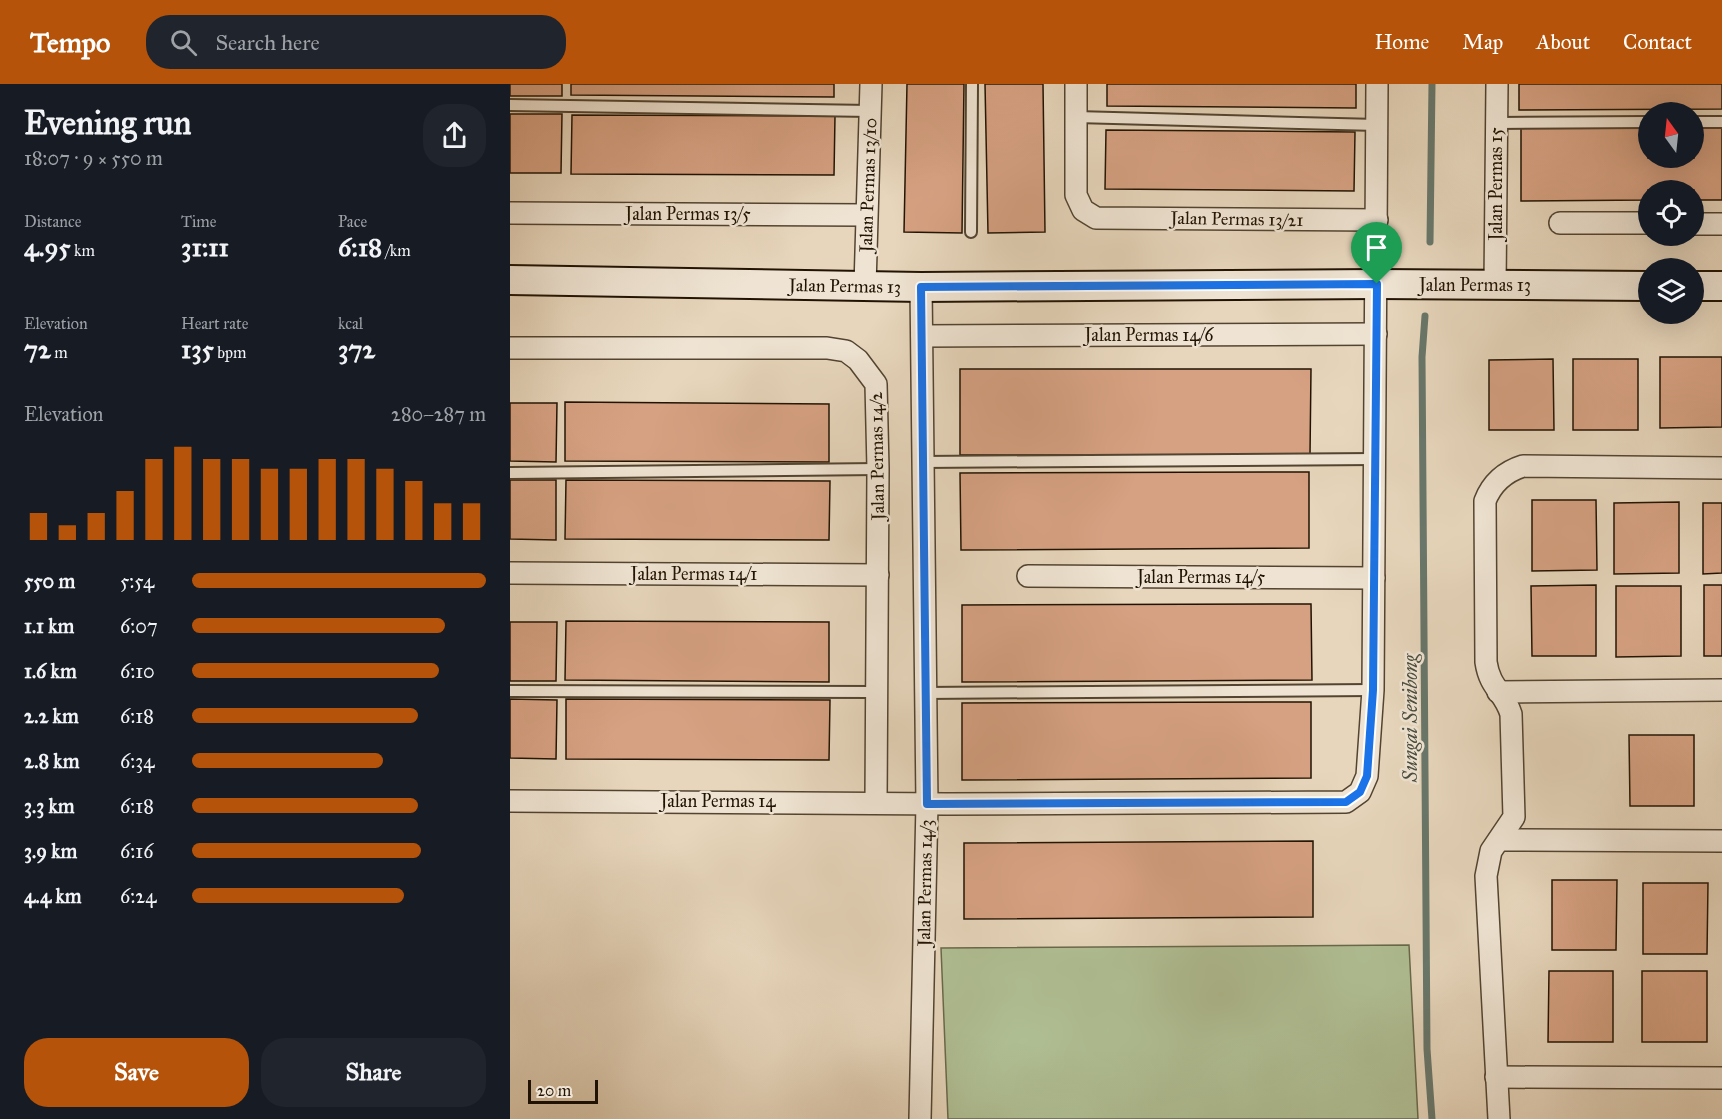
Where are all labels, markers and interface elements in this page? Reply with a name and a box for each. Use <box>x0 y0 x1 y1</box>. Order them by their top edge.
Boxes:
search box <box>146 15 566 69</box>
text: Tempo <box>30 25 110 60</box>
icon: search <box>167 26 200 59</box>
text: Search here <box>215 29 320 56</box>
text: Home <box>1374 29 1429 55</box>
text: Map <box>1462 29 1503 55</box>
text: About <box>1536 29 1590 55</box>
text: Contact <box>1623 29 1692 55</box>
north arrow <box>1638 102 1704 168</box>
map controls <box>1638 102 1704 324</box>
text: Evening run <box>24 103 191 143</box>
button: share <box>423 104 486 167</box>
street label: Jalan Permas 13/10 <box>855 117 882 255</box>
street label: Jalan Permas 15 <box>1485 127 1508 243</box>
text: 18:07 · 9 × 550 m <box>24 146 163 170</box>
button: locate <box>1638 180 1704 246</box>
street label: Jalan Permas 13/5 <box>623 203 751 226</box>
street label: Jalan Permas 13/21 <box>1168 207 1304 232</box>
text: Distance <box>24 212 81 231</box>
text: Time <box>181 212 216 231</box>
text: Pace <box>338 212 367 231</box>
pin <box>1351 222 1402 284</box>
text: 4.95 <box>24 231 71 263</box>
text: 31:11 <box>181 231 229 263</box>
text: 6:18 <box>338 231 382 263</box>
icon: arrive <box>1360 231 1393 264</box>
text: km <box>71 241 95 260</box>
text: /km <box>382 241 411 260</box>
button: layers <box>1638 258 1704 324</box>
street label: Jalan Permas 13 <box>787 274 901 299</box>
street label: Jalan Permas 13 <box>1417 274 1531 297</box>
text: Elevation <box>24 314 88 333</box>
text: Heart rate <box>181 314 248 333</box>
text: kcal <box>338 314 363 333</box>
street label: Jalan Permas 14/6 <box>1082 324 1214 347</box>
text: 72 <box>24 333 51 365</box>
text: 135 <box>181 333 214 365</box>
text: 372 <box>338 333 375 365</box>
text: m <box>51 343 68 362</box>
text: bpm <box>214 343 246 362</box>
street label: Jalan Permas 14/2 <box>865 391 890 523</box>
text: Elevation <box>24 402 103 426</box>
text: 280–287 m <box>391 402 486 426</box>
street label: Jalan Permas 14/1 <box>629 563 757 586</box>
street label: Jalan Permas 14/5 <box>1135 566 1266 589</box>
text: 550 m <box>24 569 75 593</box>
text: 5:54 <box>120 569 154 593</box>
text: 1.1 km <box>24 614 74 638</box>
text: 6:07 <box>120 614 158 638</box>
water label: Sungai Senibong <box>1398 653 1422 783</box>
text: 1.6 km <box>24 659 77 683</box>
text: 6:10 <box>120 659 155 683</box>
text: 2.2 km <box>24 704 79 728</box>
text: 6:18 <box>120 704 154 728</box>
text: 2.8 km <box>24 749 79 773</box>
text: 6:34 <box>120 749 154 773</box>
street label: Jalan Permas 14 <box>659 790 776 813</box>
text: 3.3 km <box>24 794 75 818</box>
text: 6:18 <box>120 794 154 818</box>
street label: Jalan Permas 14/3 <box>913 819 938 949</box>
text: 3.9 km <box>24 839 77 863</box>
text: 6:16 <box>120 839 153 863</box>
text: 4.4 km <box>24 884 82 908</box>
text: 6:24 <box>120 884 156 908</box>
button: Save <box>24 1038 249 1107</box>
button: Share <box>261 1038 486 1107</box>
scale bar <box>528 1077 598 1104</box>
text: 20 m <box>537 1081 571 1100</box>

